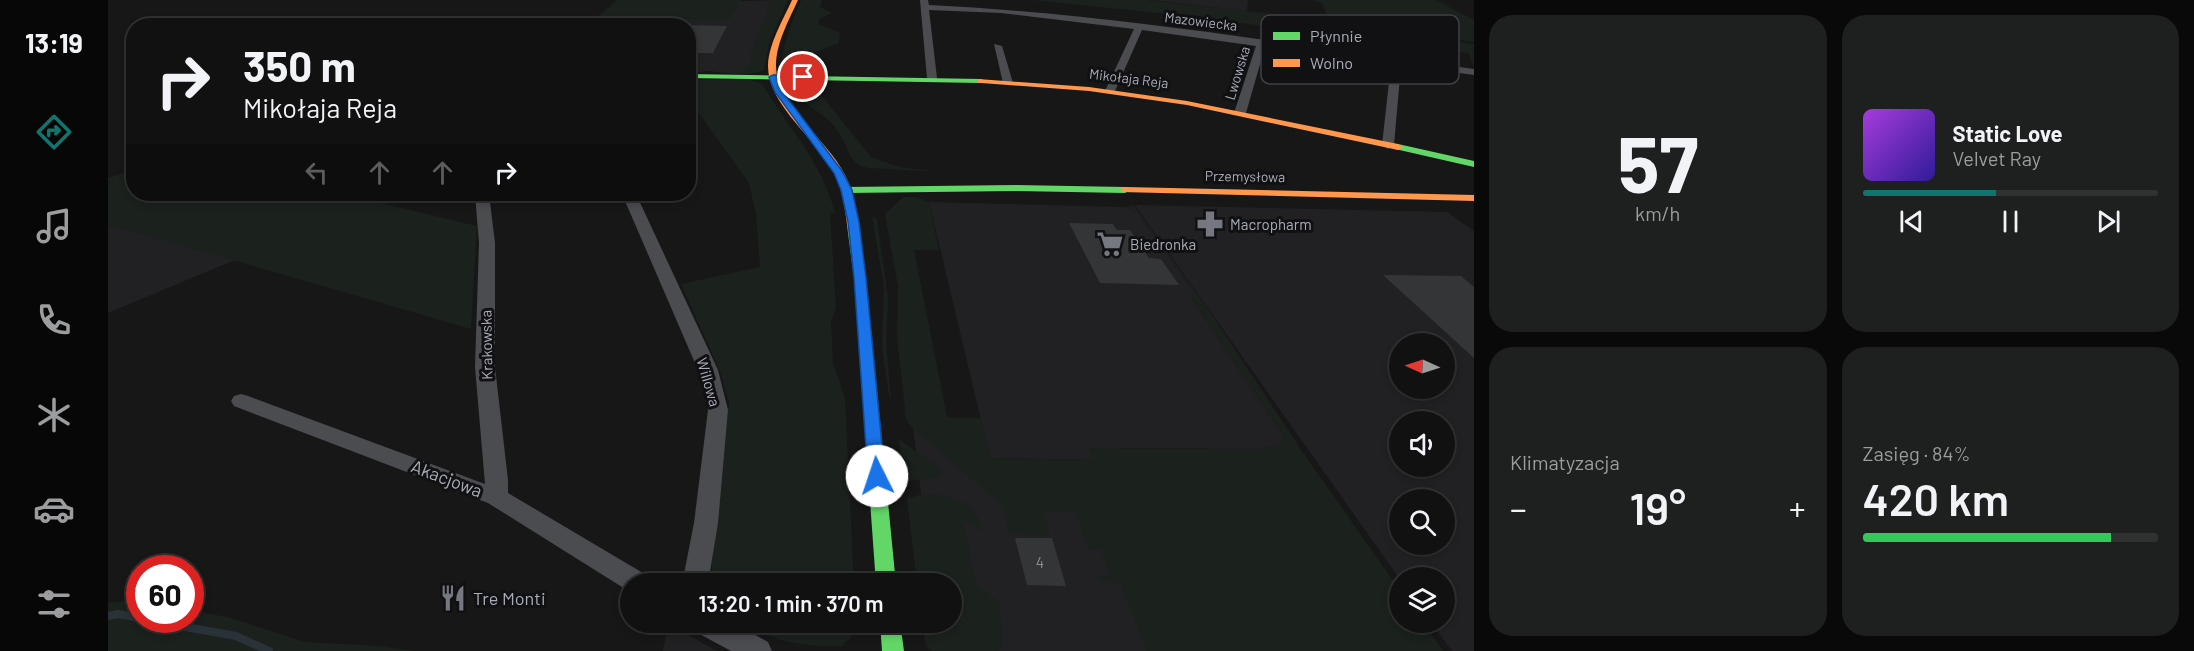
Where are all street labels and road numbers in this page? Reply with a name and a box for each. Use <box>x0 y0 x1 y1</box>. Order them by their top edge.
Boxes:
street label: Mazowiecka <box>1164 8 1238 34</box>
street label: Lwowska <box>1221 44 1253 102</box>
street label: Mikołaja Reja <box>1088 65 1170 91</box>
street label: Przemysłowa <box>1205 167 1285 185</box>
street label: Krakowska <box>476 310 496 380</box>
street label: Willowa <box>693 355 725 409</box>
street label: Akacjowa <box>408 454 486 502</box>

